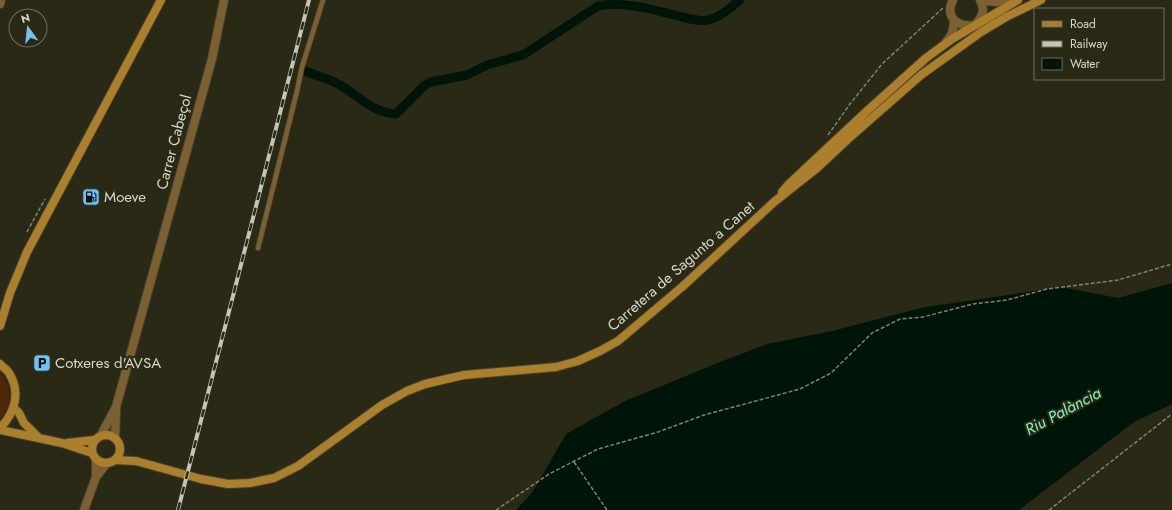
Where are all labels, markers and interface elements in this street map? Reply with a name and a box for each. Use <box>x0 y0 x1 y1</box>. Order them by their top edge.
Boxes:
north arrow <box>8 8 48 48</box>
legend <box>1034 8 1164 80</box>
text: N <box>19 9 32 27</box>
text: Road <box>1070 15 1096 33</box>
text: Railway <box>1070 35 1108 53</box>
text: Water <box>1070 55 1101 73</box>
street label: Carrer Cabeçol <box>151 92 197 192</box>
place label: Moeve <box>104 186 146 208</box>
fuel station icon: Moeve <box>81 187 101 207</box>
street label: Carretera de Sagunto a Canet <box>603 196 760 336</box>
place label: Cotxeres d'AVSA <box>55 352 161 374</box>
parking icon: Cotxeres d'AVSA <box>32 353 52 373</box>
water label: Riu Palància <box>1021 381 1105 441</box>

